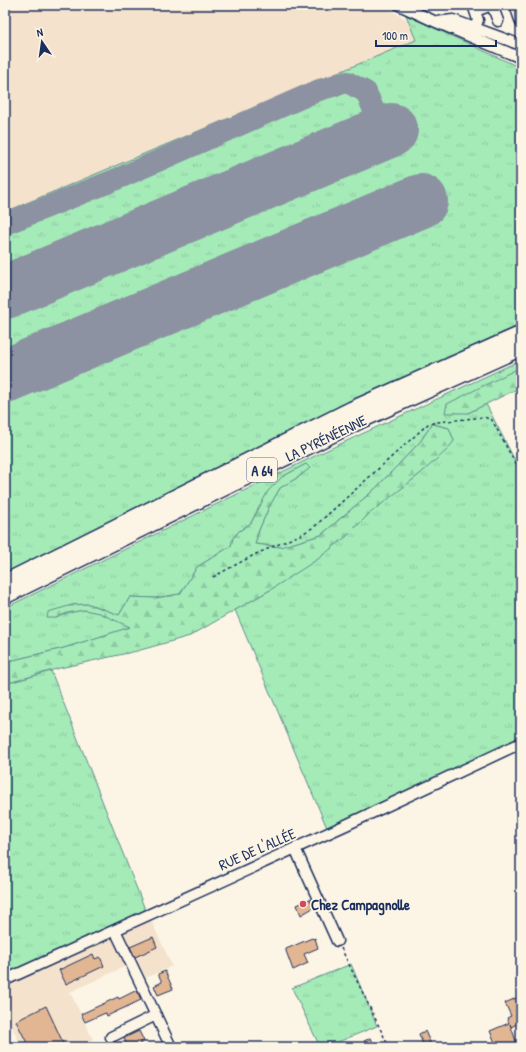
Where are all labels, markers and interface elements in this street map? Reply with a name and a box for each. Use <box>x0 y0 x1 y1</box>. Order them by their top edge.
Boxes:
north arrow <box>22 22 62 62</box>
scale bar <box>376 22 496 48</box>
text: N <box>35 25 44 40</box>
text: 100 m <box>382 27 408 44</box>
street label: LA PYRÉNÉENNE <box>282 409 370 467</box>
road number: A 64 <box>247 458 277 482</box>
street label: RUE DE L'ALLÉE <box>215 823 299 875</box>
place label: Chez Campagnolle <box>311 894 410 916</box>
marker: Chez Campagnolle <box>298 899 308 909</box>

